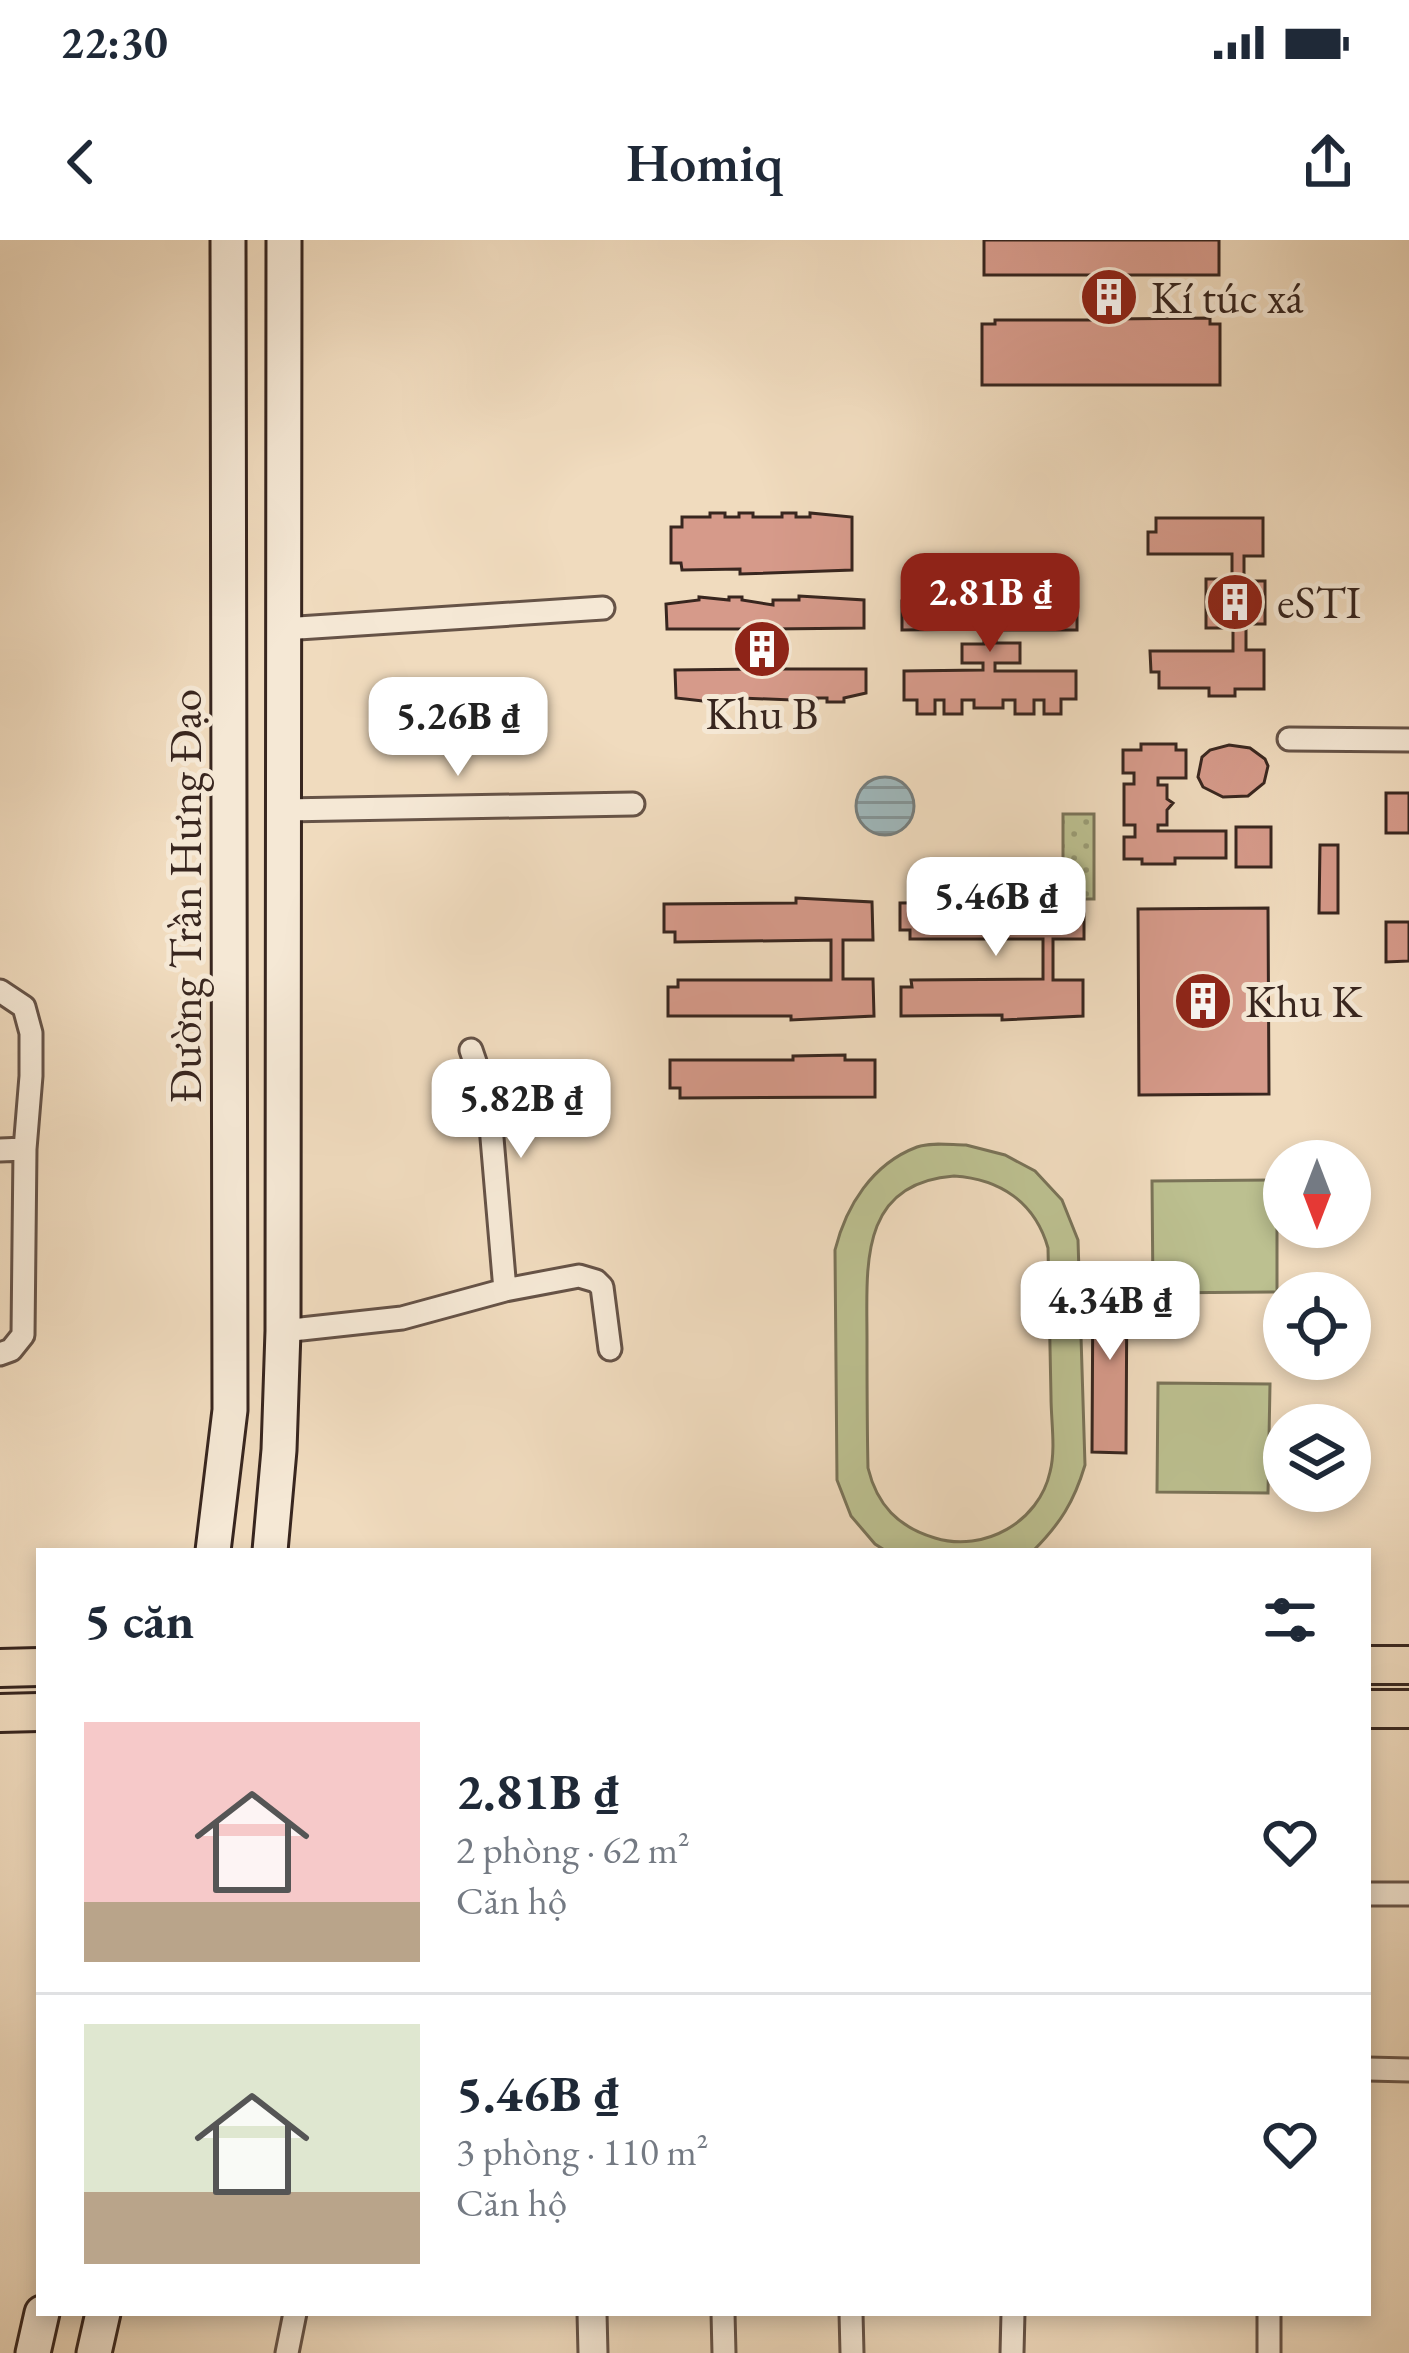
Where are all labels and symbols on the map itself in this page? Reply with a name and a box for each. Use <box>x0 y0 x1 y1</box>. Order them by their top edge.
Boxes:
building icon: Kí túc xá <box>1078 266 1140 328</box>
place label: Kí túc xá <box>1151 268 1304 326</box>
pin: 2.81B ₫ <box>879 553 1101 655</box>
building icon: eSTI <box>1204 571 1266 633</box>
place label: eSTI <box>1277 573 1361 631</box>
building icon: Khu B <box>731 618 793 680</box>
pin: 5.26B ₫ <box>347 677 569 779</box>
place label: Khu B <box>706 684 818 742</box>
street label: Đường Trần Hưng Đạo <box>156 689 214 1103</box>
pin: 5.46B ₫ <box>885 857 1107 959</box>
building icon: Khu K <box>1172 970 1234 1032</box>
place label: Khu K <box>1245 972 1363 1030</box>
pin: 5.82B ₫ <box>410 1059 632 1161</box>
north arrow <box>1263 1140 1371 1248</box>
pin: 4.34B ₫ <box>999 1261 1221 1363</box>

